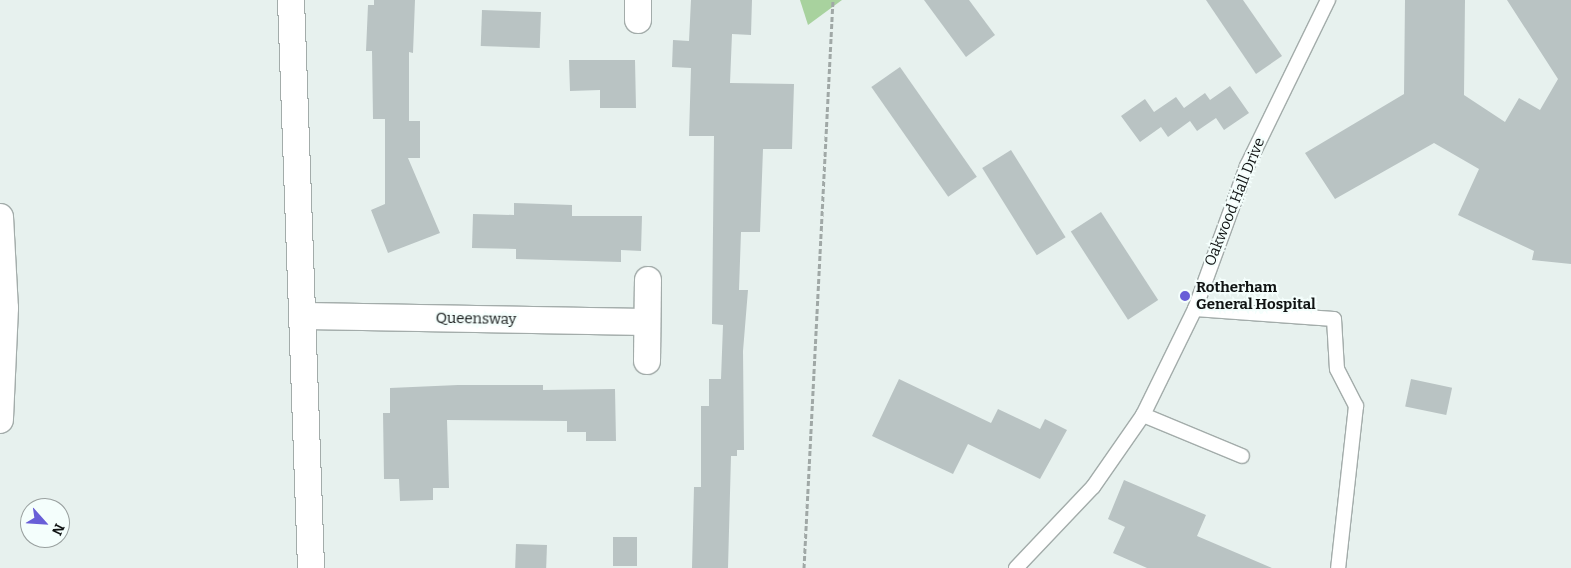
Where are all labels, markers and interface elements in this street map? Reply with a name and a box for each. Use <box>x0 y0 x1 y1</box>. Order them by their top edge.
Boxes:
street label: Oakwood Hall Drive <box>1201 135 1269 269</box>
place label: Rotherham General Hospital <box>1196 278 1316 313</box>
marker: Rotherham General Hospital <box>1178 289 1192 303</box>
street label: Queensway <box>436 309 516 329</box>
north arrow <box>20 498 70 548</box>
text: N <box>48 521 68 538</box>

